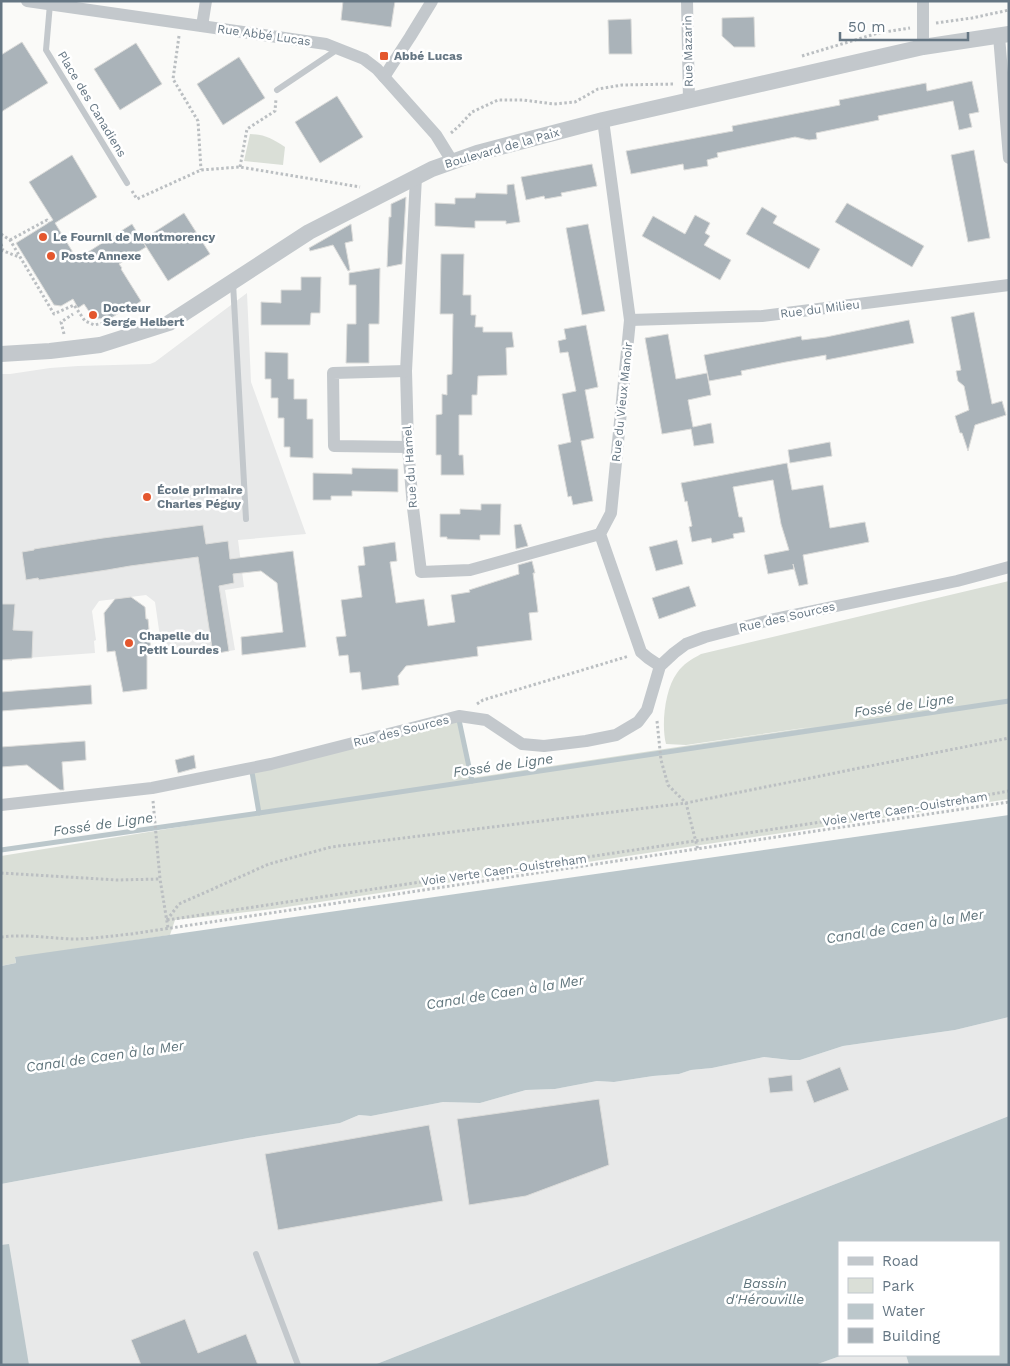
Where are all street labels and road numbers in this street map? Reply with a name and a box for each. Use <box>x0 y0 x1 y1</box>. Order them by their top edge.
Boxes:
street label: Rue Mazarin <box>680 15 696 87</box>
street label: Rue Abbé Lucas <box>216 22 312 48</box>
street label: Place des Canadiens <box>55 49 129 159</box>
street label: Boulevard de la Paix <box>443 125 561 171</box>
street label: Rue du Milieu <box>779 297 861 321</box>
street label: Rue du Vieux Manoir <box>609 341 635 462</box>
street label: Rue du Hamel <box>400 425 420 509</box>
street label: Rue des Sources <box>738 599 836 635</box>
street label: Rue des Sources <box>352 712 450 750</box>
street label: Voie Verte Caen-Ouistreham <box>822 789 988 829</box>
street label: Voie Verte Caen-Ouistreham <box>421 851 587 889</box>

